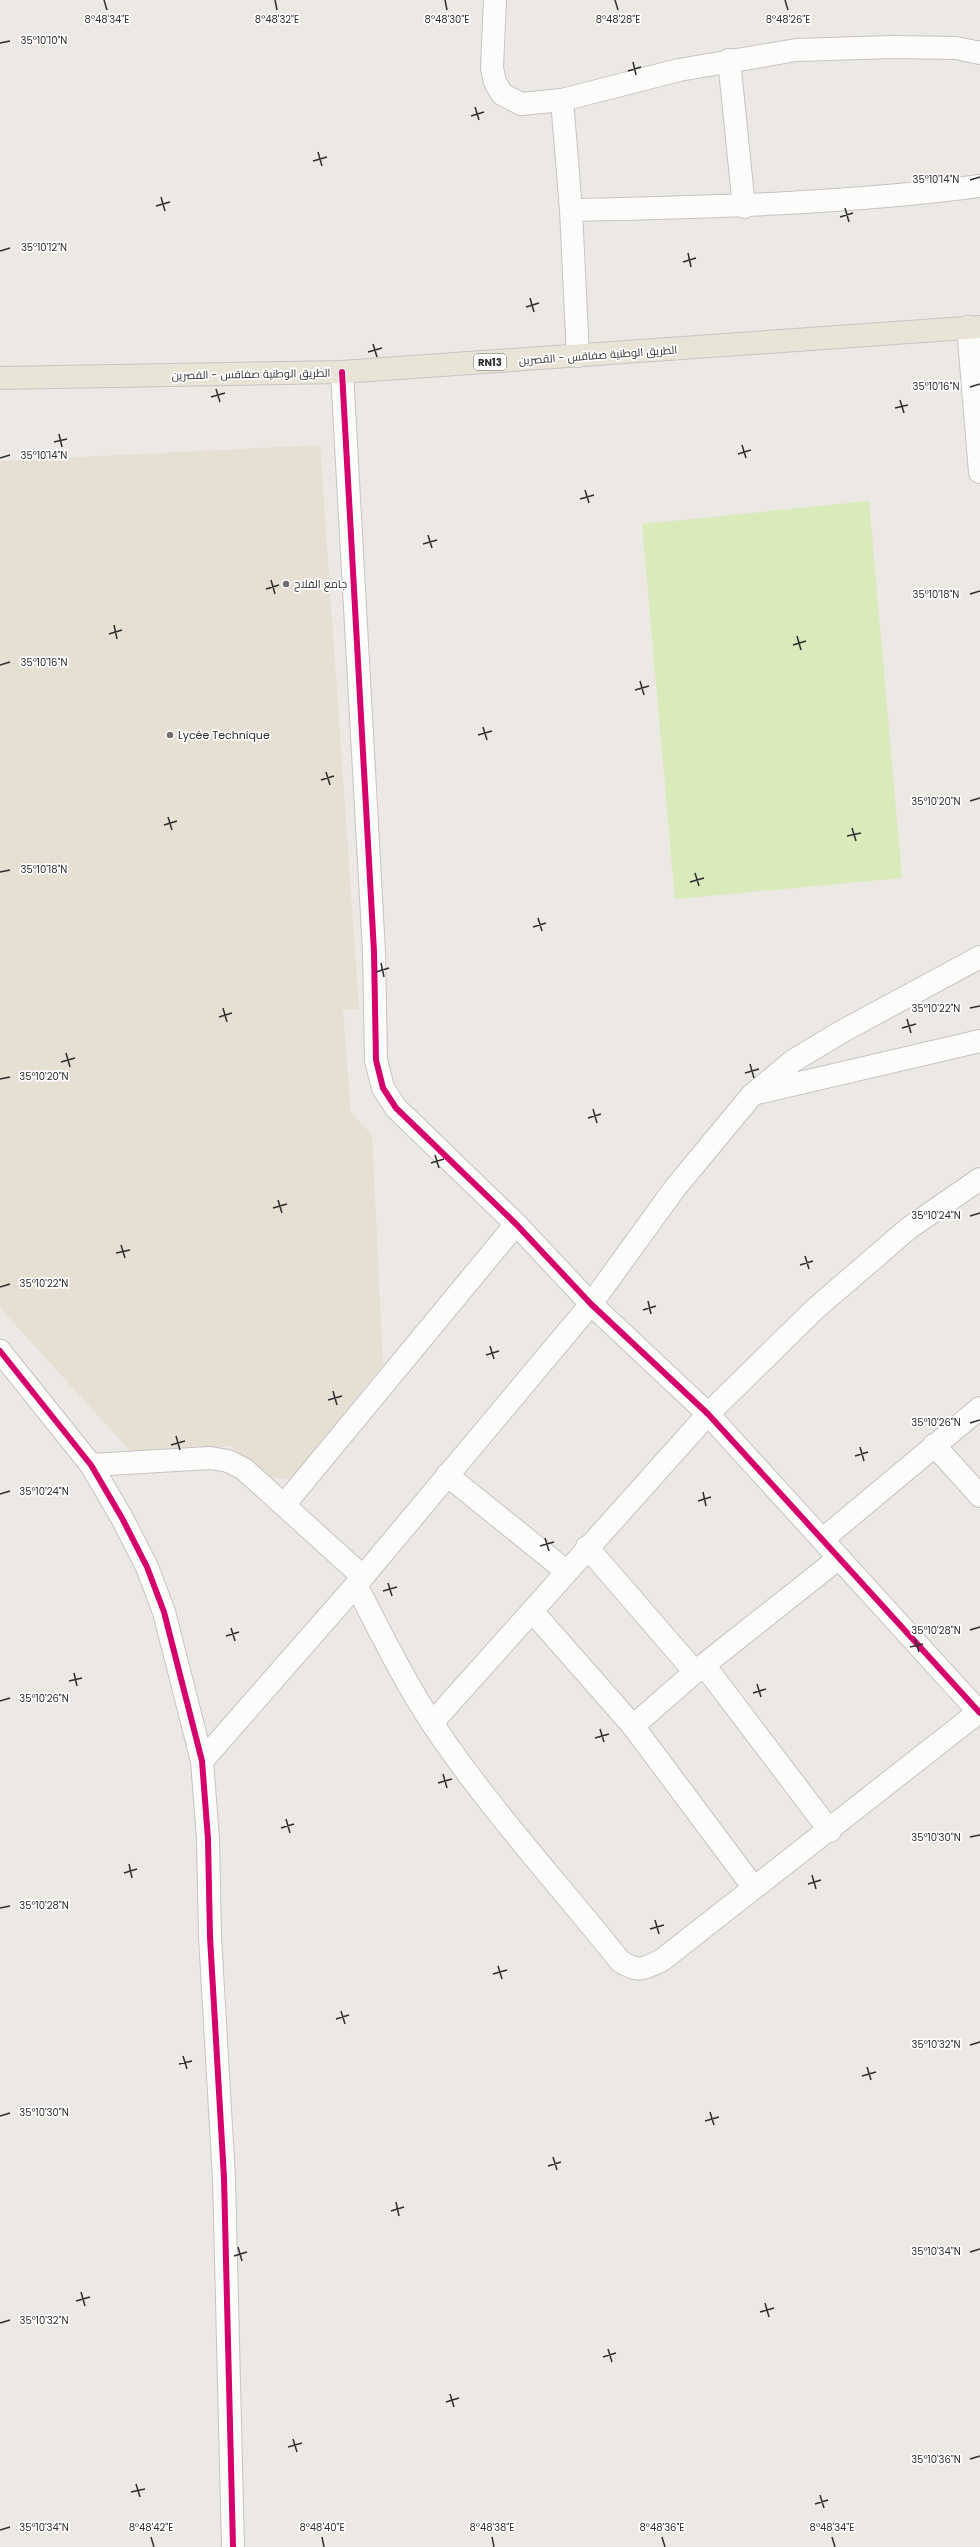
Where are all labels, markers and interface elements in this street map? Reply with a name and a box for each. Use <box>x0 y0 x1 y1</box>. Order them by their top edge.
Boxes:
text: 8°48'34"E <box>85 12 129 27</box>
text: 8°48'32"E <box>255 12 299 27</box>
text: 8°48'30"E <box>425 12 469 27</box>
text: 8°48'28"E <box>596 12 640 27</box>
text: 8°48'26"E <box>766 12 810 27</box>
text: 35°10'10"N <box>21 33 67 48</box>
text: 35°10'14"N <box>913 172 959 187</box>
text: 35°10'12"N <box>21 240 67 255</box>
street label: الطريق الوطنية صفاقس - القصرين <box>518 341 678 369</box>
road number: RN13 <box>474 354 506 370</box>
street label: الطريق الوطنية صفاقس - القصرين <box>171 365 331 383</box>
text: 35°10'16"N <box>913 379 959 394</box>
text: 35°10'14"N <box>21 448 67 463</box>
place label: جامع الفلاح <box>294 576 347 592</box>
marker: جامع الفلاح <box>281 579 291 589</box>
text: 35°10'18"N <box>913 587 959 602</box>
text: 35°10'16"N <box>21 655 67 670</box>
place label: Lycée Technique <box>178 727 270 743</box>
marker: Lycée Technique <box>165 730 175 740</box>
text: 35°10'20"N <box>911 794 961 809</box>
text: 35°10'18"N <box>21 862 67 877</box>
text: 35°10'22"N <box>912 1001 960 1016</box>
text: 35°10'20"N <box>19 1069 69 1084</box>
text: 35°10'24"N <box>911 1208 961 1223</box>
text: 35°10'22"N <box>20 1276 68 1291</box>
text: 35°10'26"N <box>911 1415 961 1430</box>
text: 35°10'24"N <box>19 1484 69 1499</box>
text: 35°10'28"N <box>911 1623 961 1638</box>
text: 35°10'26"N <box>19 1691 69 1706</box>
text: 35°10'30"N <box>911 1830 961 1845</box>
text: 35°10'28"N <box>19 1898 69 1913</box>
text: 35°10'32"N <box>912 2037 960 2052</box>
text: 35°10'30"N <box>19 2105 69 2120</box>
text: 35°10'34"N <box>911 2244 961 2259</box>
text: 35°10'32"N <box>20 2313 68 2328</box>
text: 35°10'36"N <box>911 2452 961 2467</box>
text: 35°10'34"N <box>19 2520 69 2535</box>
text: 8°48'42"E <box>129 2520 173 2535</box>
text: 8°48'40"E <box>299 2520 345 2535</box>
text: 8°48'38"E <box>470 2520 514 2535</box>
text: 8°48'36"E <box>640 2520 684 2535</box>
text: 8°48'34"E <box>810 2520 854 2535</box>

